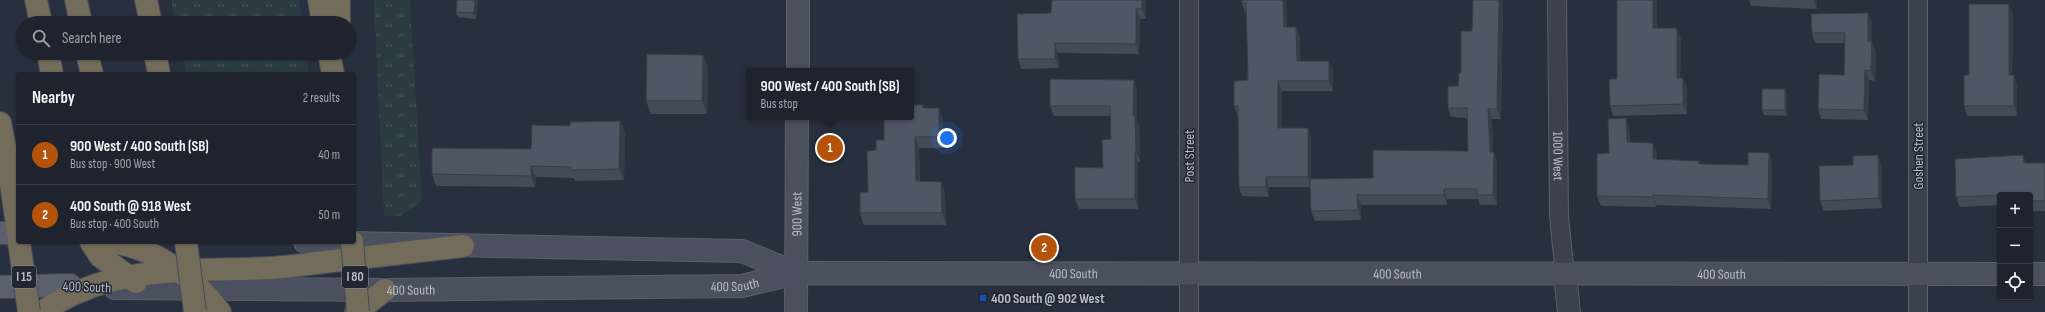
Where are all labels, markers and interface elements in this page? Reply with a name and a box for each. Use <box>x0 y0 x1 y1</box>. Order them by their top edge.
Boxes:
search box <box>16 16 356 60</box>
icon: search <box>30 27 52 49</box>
text: Search here <box>62 29 122 48</box>
popup <box>746 68 914 120</box>
text: 900 West / 400 South (SB) <box>761 77 899 96</box>
text: Nearby <box>32 88 75 108</box>
text: 2 results <box>303 90 340 106</box>
text: Bus stop <box>761 96 798 112</box>
street label: Goshen Street <box>1910 122 1927 190</box>
your location <box>937 128 957 148</box>
street label: Post Street <box>1181 130 1198 182</box>
street label: 1000 West <box>1550 131 1567 181</box>
pin: 1 <box>817 133 843 163</box>
text: 900 West / 400 South (SB) <box>70 137 209 156</box>
text: 1 <box>42 147 48 163</box>
text: 40 m <box>318 147 340 163</box>
text: Bus stop · 900 West <box>70 156 156 172</box>
street label: 900 West <box>788 192 805 236</box>
map controls <box>1997 192 2033 300</box>
button: + <box>1997 192 2033 228</box>
text: 400 South @ 918 West <box>70 197 191 216</box>
text: 2 <box>42 207 48 223</box>
text: 50 m <box>319 207 340 223</box>
text: Bus stop · 400 South <box>70 216 159 232</box>
button: − <box>1997 228 2033 264</box>
pin: 2 <box>1031 233 1057 263</box>
button: locate <box>1997 264 2033 300</box>
street label: 400 South <box>1049 265 1098 282</box>
street label: 400 South <box>1373 265 1422 282</box>
street label: 400 South <box>1697 265 1746 282</box>
road number: I 15 <box>12 266 36 288</box>
road number: I 80 <box>342 266 368 288</box>
street label: 400 South <box>711 274 761 295</box>
street label: 400 South <box>62 278 112 296</box>
street label: 400 South <box>387 281 435 298</box>
place label: 400 South @ 902 West <box>991 290 1105 307</box>
marker: 400 South @ 902 West <box>978 293 988 303</box>

